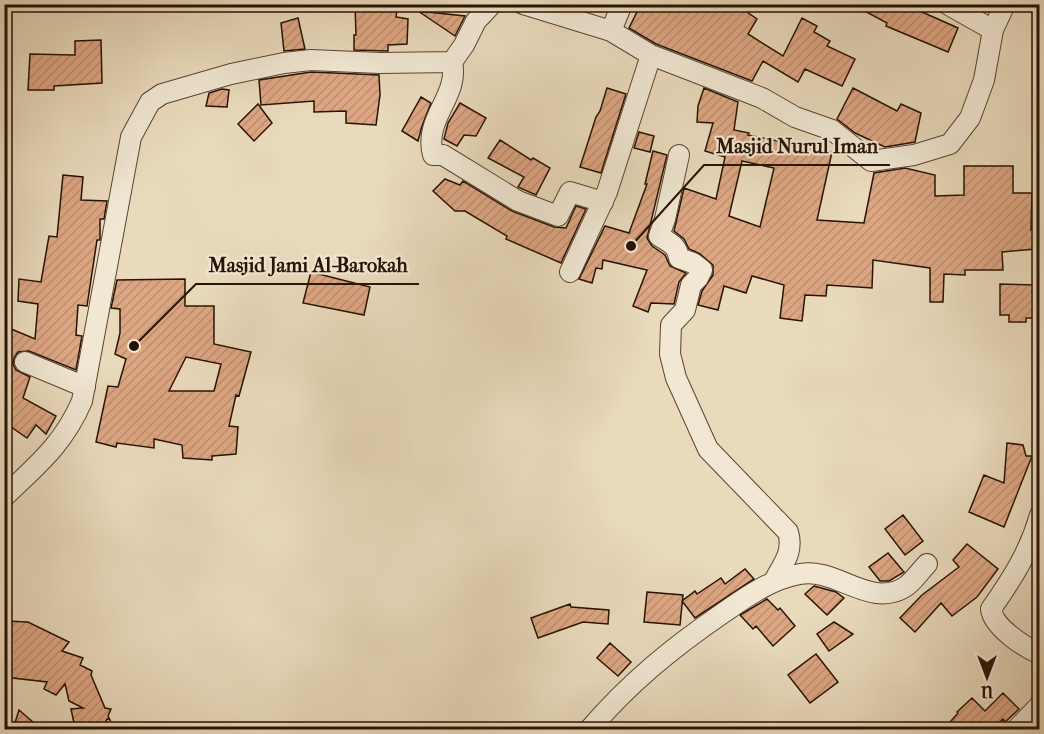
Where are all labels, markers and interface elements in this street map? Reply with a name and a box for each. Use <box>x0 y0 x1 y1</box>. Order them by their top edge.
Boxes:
callout: Masjid Nurul Iman <box>704 127 890 165</box>
text: Masjid Nurul Iman <box>715 135 878 158</box>
callout: Masjid Jami Al-Barokah <box>196 246 419 284</box>
text: Masjid Jami Al-Barokah <box>207 254 408 277</box>
north arrow <box>957 647 1017 707</box>
text: U <box>980 682 994 701</box>

